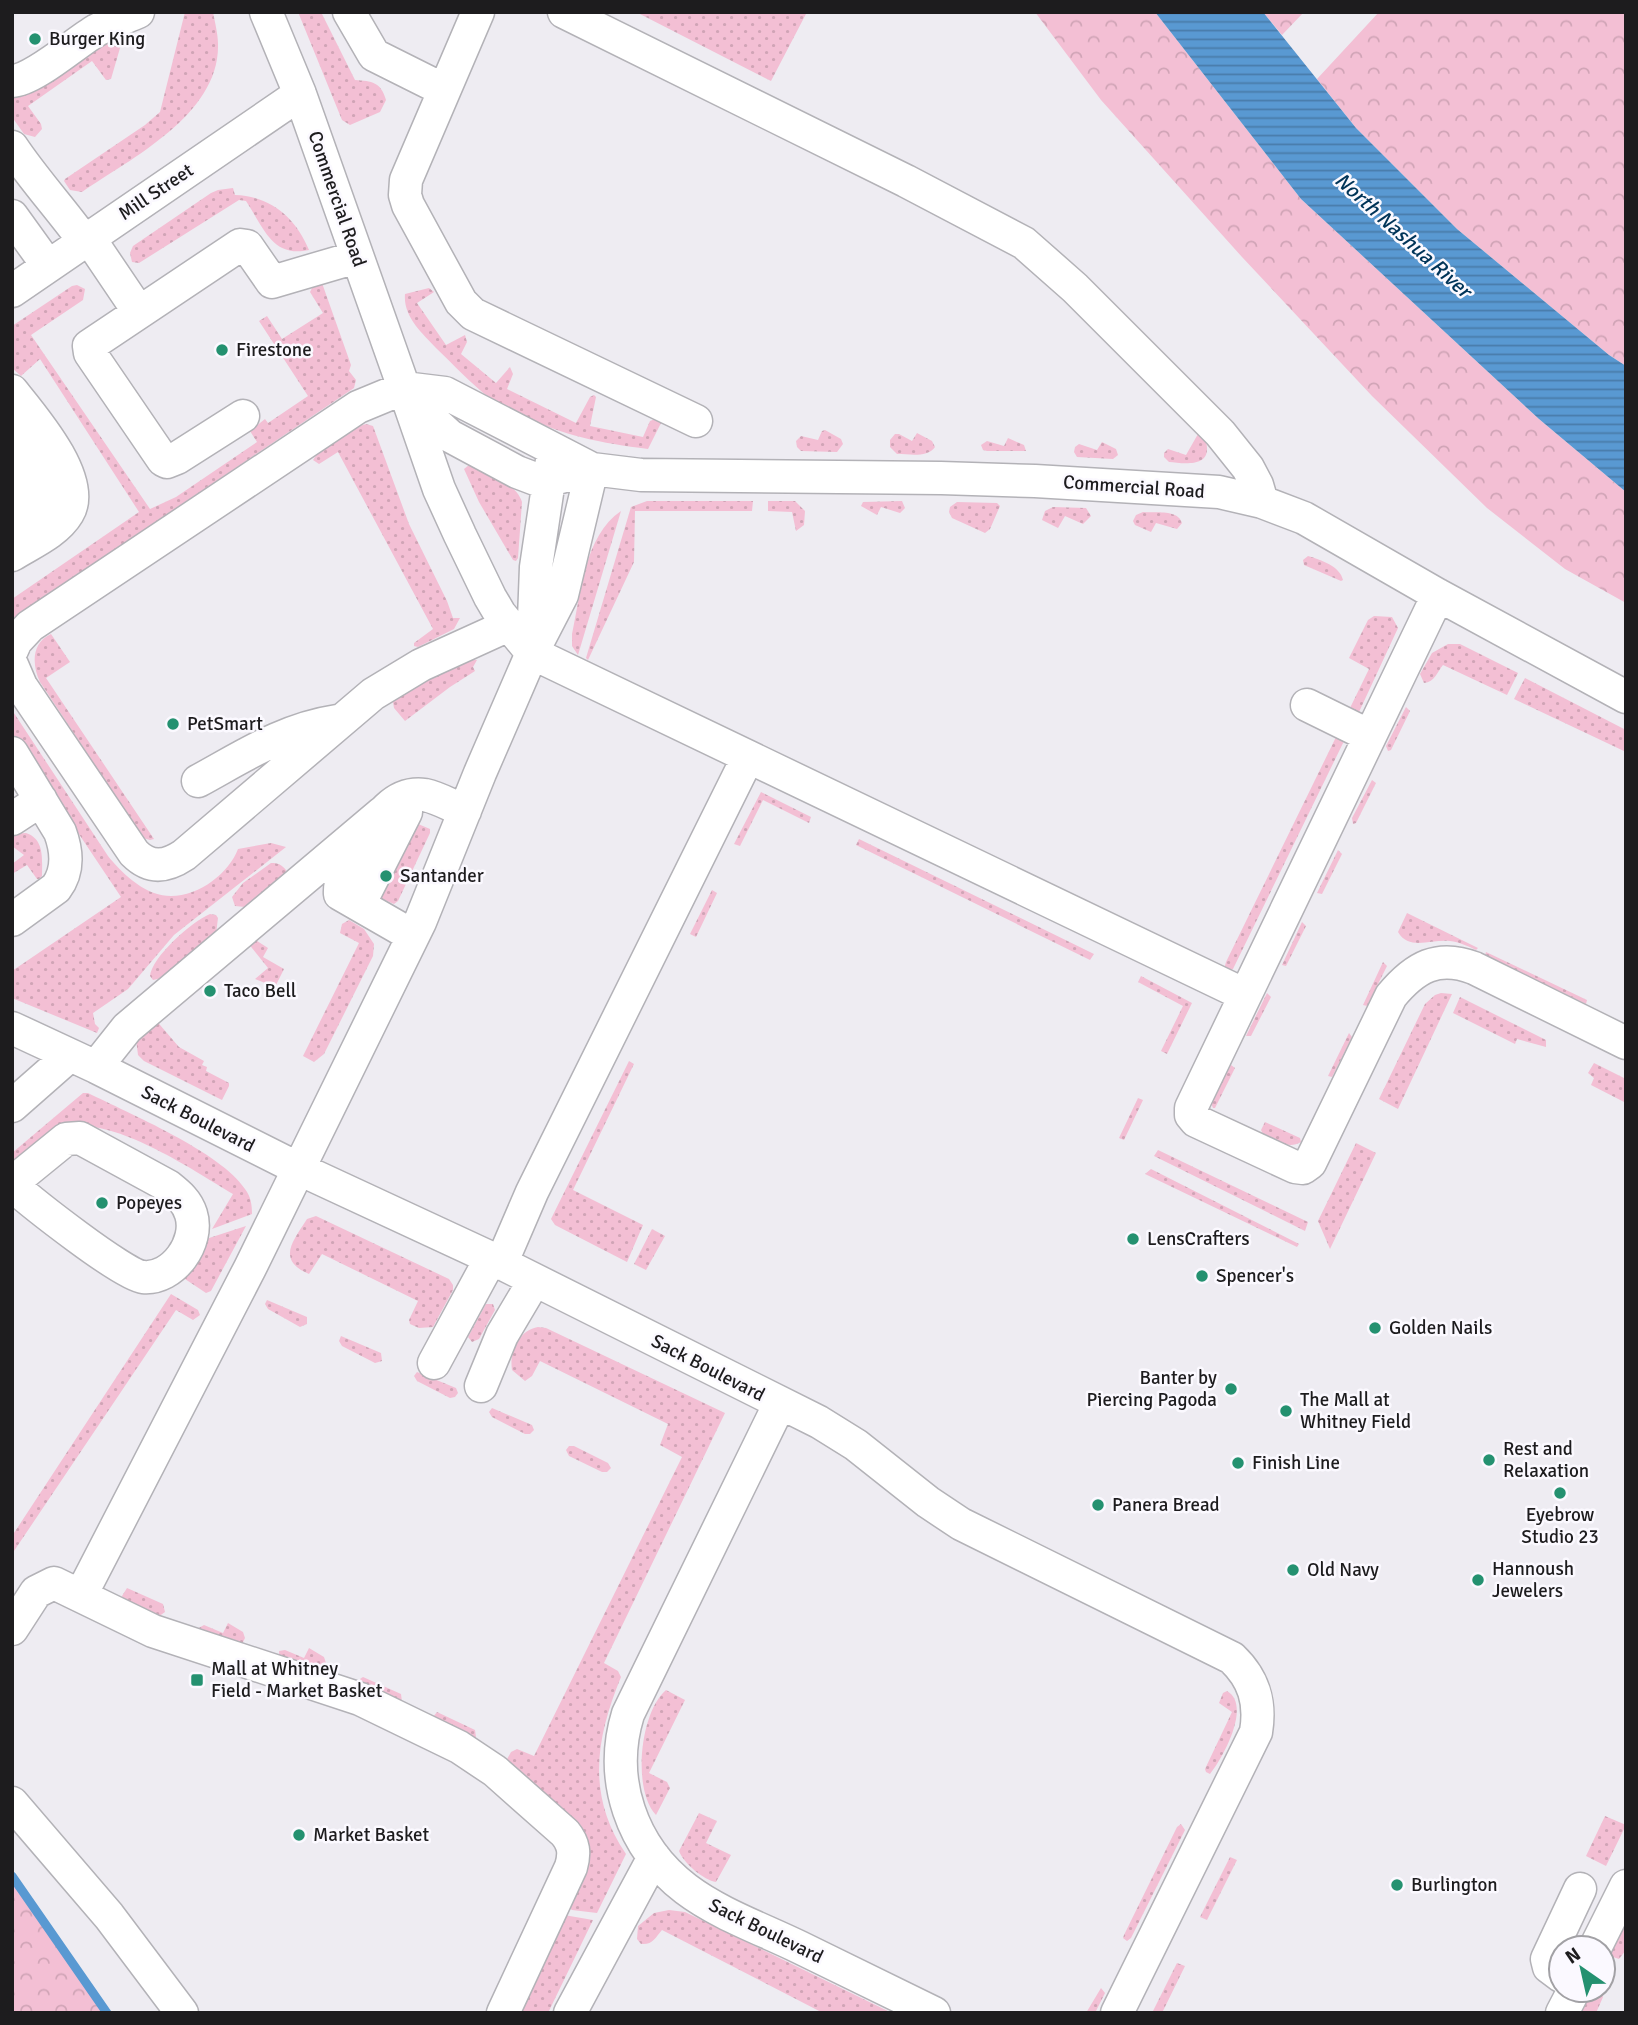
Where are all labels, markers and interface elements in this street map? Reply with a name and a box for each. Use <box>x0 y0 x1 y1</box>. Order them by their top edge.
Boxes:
place label: Burger King <box>49 27 145 51</box>
marker: Burger King <box>27 31 43 47</box>
street label: Commercial Road <box>303 128 371 270</box>
street label: Mill Street <box>114 158 198 226</box>
water label: North Nashua River <box>1329 167 1479 305</box>
place label: Firestone <box>236 338 312 362</box>
marker: Firestone <box>214 342 230 358</box>
street label: Commercial Road <box>1062 470 1206 504</box>
place label: PetSmart <box>187 712 263 736</box>
marker: PetSmart <box>165 716 181 732</box>
place label: Santander <box>400 864 484 888</box>
marker: Santander <box>378 868 394 884</box>
place label: Taco Bell <box>224 979 296 1003</box>
marker: Taco Bell <box>202 983 218 999</box>
street label: Sack Boulevard <box>137 1080 259 1158</box>
place label: Popeyes <box>116 1191 182 1215</box>
marker: Popeyes <box>94 1195 110 1211</box>
place label: LensCrafters <box>1147 1227 1250 1251</box>
marker: LensCrafters <box>1125 1231 1141 1247</box>
place label: Spencer's <box>1216 1264 1294 1288</box>
marker: Spencer's <box>1194 1268 1210 1284</box>
place label: Golden Nails <box>1389 1316 1492 1340</box>
marker: Golden Nails <box>1367 1320 1383 1336</box>
street label: Sack Boulevard <box>647 1329 769 1407</box>
place label: Banter by Piercing Pagoda <box>1087 1366 1217 1412</box>
marker: Banter by Piercing Pagoda <box>1223 1381 1239 1397</box>
place label: The Mall at Whitney Field <box>1300 1388 1411 1434</box>
marker: The Mall at Whitney Field <box>1278 1403 1294 1419</box>
place label: Rest and Relaxation <box>1503 1437 1589 1483</box>
place label: Finish Line <box>1252 1451 1340 1475</box>
marker: Rest and Relaxation <box>1481 1452 1497 1468</box>
marker: Finish Line <box>1230 1455 1246 1471</box>
marker: Eyebrow Studio 23 <box>1552 1485 1568 1501</box>
place label: Panera Bread <box>1112 1493 1220 1517</box>
marker: Panera Bread <box>1090 1497 1106 1513</box>
place label: Eyebrow Studio 23 <box>1521 1503 1599 1549</box>
place label: Hannoush Jewelers <box>1492 1557 1574 1603</box>
place label: Old Navy <box>1307 1558 1379 1582</box>
marker: Old Navy <box>1285 1562 1301 1578</box>
marker: Hannoush Jewelers <box>1470 1572 1486 1588</box>
place label: Mall at Whitney Field - Market Basket <box>211 1657 383 1703</box>
marker: Mall at Whitney Field - Market Basket <box>189 1672 205 1688</box>
place label: Market Basket <box>313 1823 430 1847</box>
marker: Market Basket <box>291 1827 307 1843</box>
place label: Burlington <box>1411 1873 1498 1897</box>
marker: Burlington <box>1389 1877 1405 1893</box>
street label: Sack Boulevard <box>705 1893 827 1969</box>
north arrow <box>1547 1934 1617 2004</box>
text: N <box>1561 1942 1585 1969</box>

